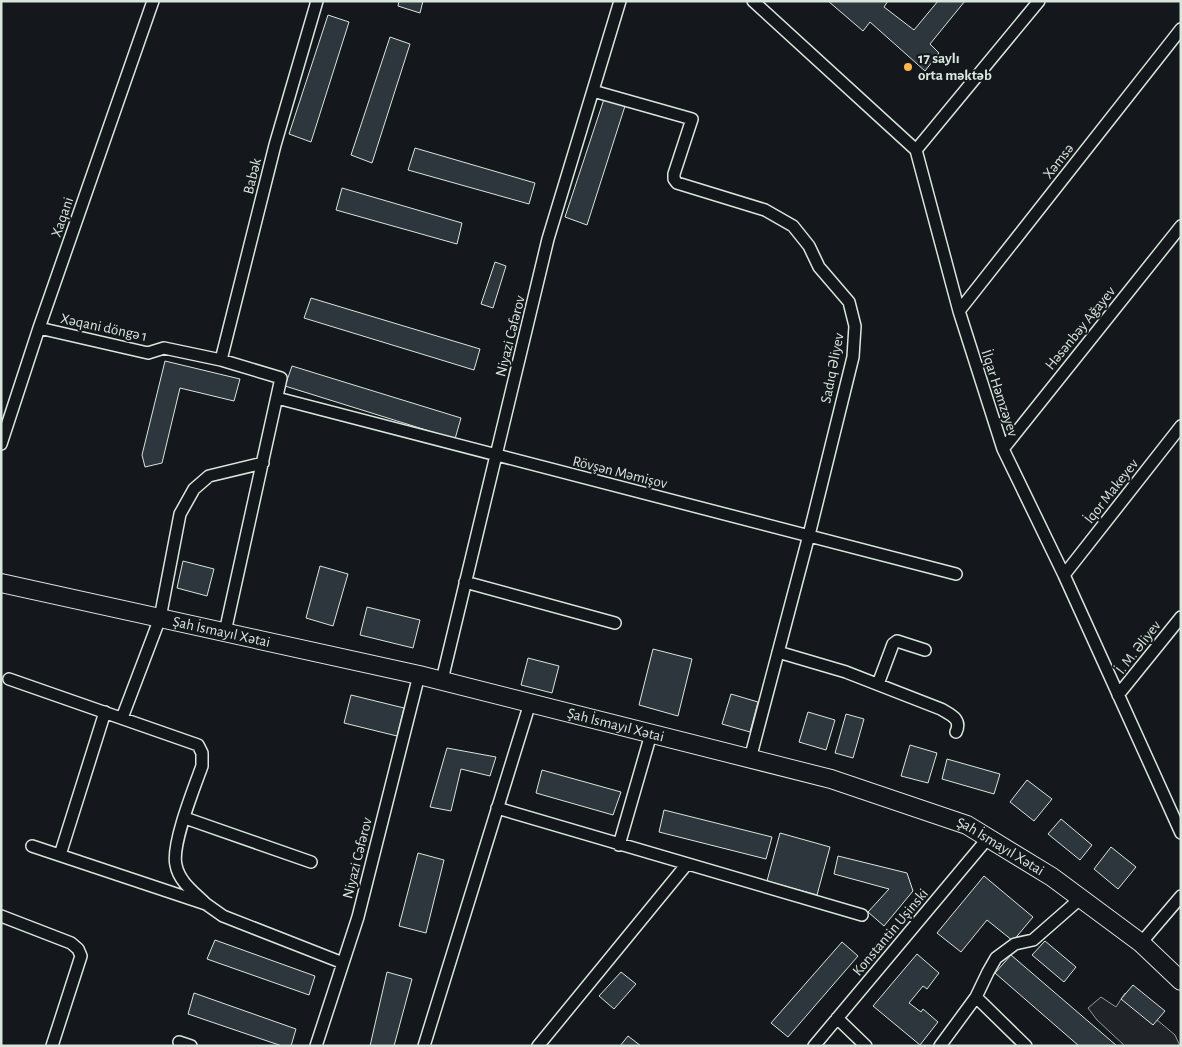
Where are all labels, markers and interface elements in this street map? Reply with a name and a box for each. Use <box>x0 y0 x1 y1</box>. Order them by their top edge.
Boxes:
place label: 17 saylı orta məktəb <box>918 51 992 83</box>
marker: 17 saylı orta məktəb <box>902 61 914 73</box>
street label: Xəmsə <box>1040 141 1077 182</box>
street label: Babək <box>241 156 264 196</box>
street label: Xaqani <box>49 195 76 239</box>
street label: Həsənbəy Ağayev <box>1042 283 1119 373</box>
street label: Niyazi Cəfərov <box>493 293 528 378</box>
street label: Xəqani döngə 1 <box>59 311 149 344</box>
street label: Sadıq Əliyev <box>818 331 847 405</box>
street label: İlqar Həmzəyev <box>978 347 1023 439</box>
street label: Rövşən Məmişov <box>571 453 669 492</box>
street label: İqor Makeyev <box>1080 454 1142 526</box>
street label: Şah İsmayıl Xətai <box>171 614 272 650</box>
street label: İ. M. Əliyev <box>1111 616 1164 677</box>
street label: Şah İsmayıl Xətai <box>566 706 666 745</box>
street label: Niyazi Cəfərov <box>340 815 375 900</box>
street label: Şah İsmayıl Xətai <box>955 815 1047 878</box>
street label: Konstantin Uşinski <box>850 886 931 979</box>

